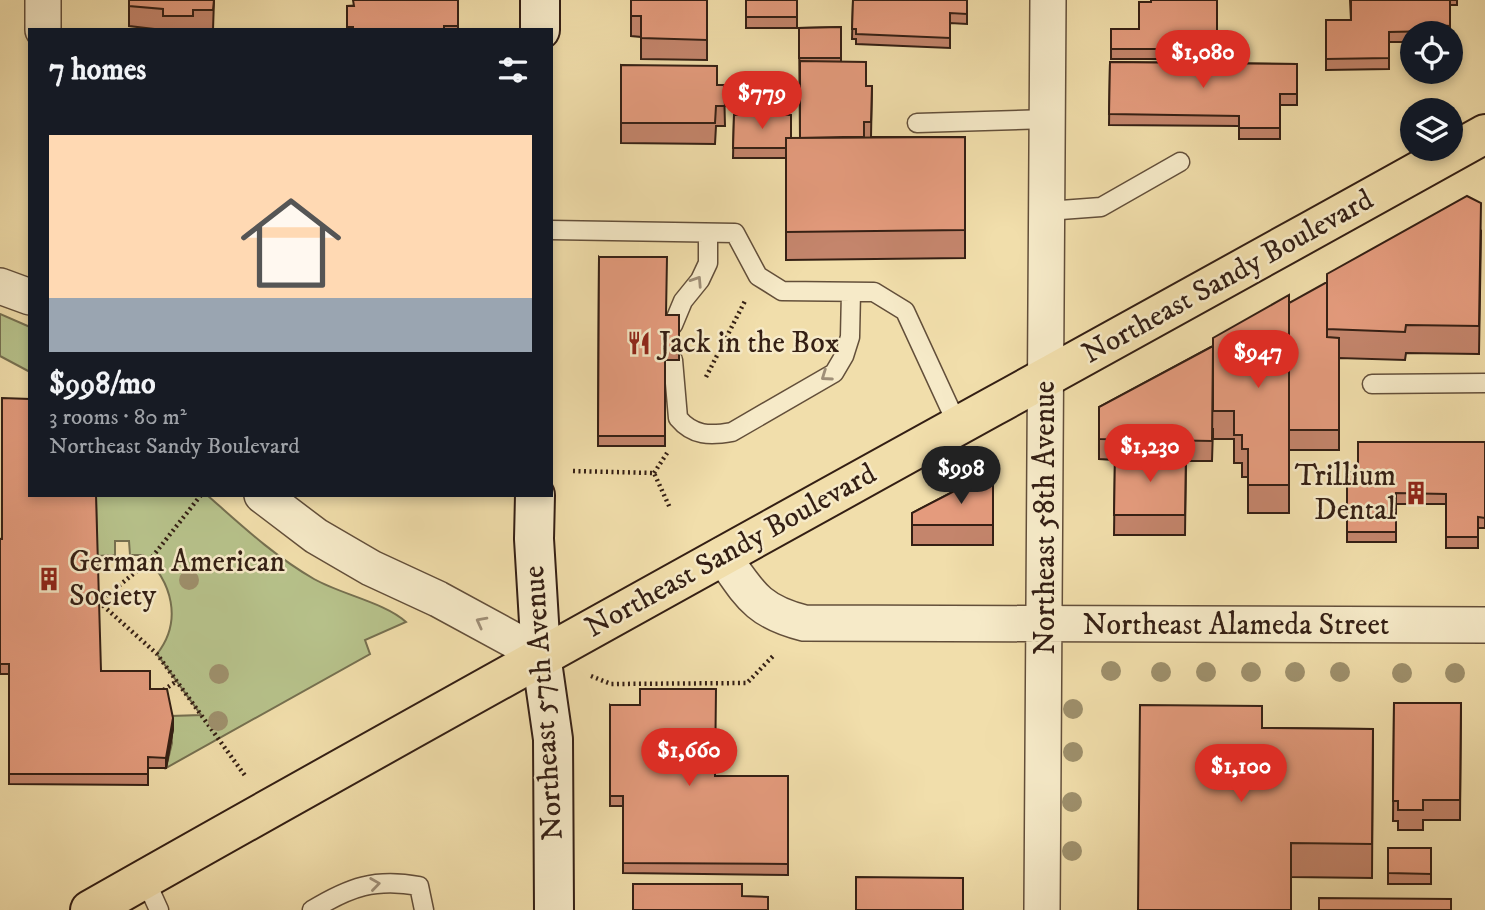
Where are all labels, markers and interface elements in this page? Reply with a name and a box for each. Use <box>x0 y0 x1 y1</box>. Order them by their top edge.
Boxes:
map controls <box>1400 21 1463 161</box>
button: locate <box>1400 21 1463 84</box>
pin: $1,080 <box>1146 31 1260 90</box>
text: $1,080 <box>1171 38 1235 67</box>
icon: filters <box>494 51 532 89</box>
text: 7 homes <box>49 52 146 89</box>
pin: $779 <box>721 72 803 131</box>
text: $779 <box>738 79 786 108</box>
button: layers <box>1400 98 1463 161</box>
icon: home <box>228 180 354 306</box>
street label: Northeast Sandy Boulevard <box>1076 182 1380 372</box>
one-way arrow <box>689 276 702 289</box>
place label: Jack in the Box <box>656 325 840 362</box>
restaurant icon: Jack in the Box <box>625 329 653 357</box>
pin: $947 <box>1217 330 1299 390</box>
text: $947 <box>1234 338 1282 367</box>
text: $998/mo <box>49 366 156 403</box>
one-way arrow <box>821 368 834 380</box>
street label: Northeast 58th Avenue <box>1027 381 1064 655</box>
text: 3 rooms · 80 m² <box>49 403 187 432</box>
pin: $1,230 <box>1093 424 1207 484</box>
text: Northeast Sandy Boulevard <box>49 432 300 461</box>
text: $1,230 <box>1120 432 1180 461</box>
pin: $998 <box>920 447 1002 506</box>
text: $998 <box>937 454 985 483</box>
street label: Northeast Sandy Boulevard <box>579 456 883 646</box>
place label: Trillium Dental <box>1295 458 1396 529</box>
building icon: Trillium Dental <box>1402 479 1430 507</box>
place label: German American Society <box>69 544 285 615</box>
street label: Northeast 57th Avenue <box>516 564 572 842</box>
building icon: German American Society <box>35 565 63 593</box>
street label: Northeast Alameda Street <box>1083 607 1389 644</box>
one-way arrow <box>476 617 488 631</box>
pin: $1,660 <box>632 728 746 788</box>
text: $1,660 <box>657 736 721 765</box>
pin: $1,100 <box>1184 744 1298 804</box>
text: $1,100 <box>1211 752 1271 781</box>
one-way arrow <box>369 877 381 892</box>

